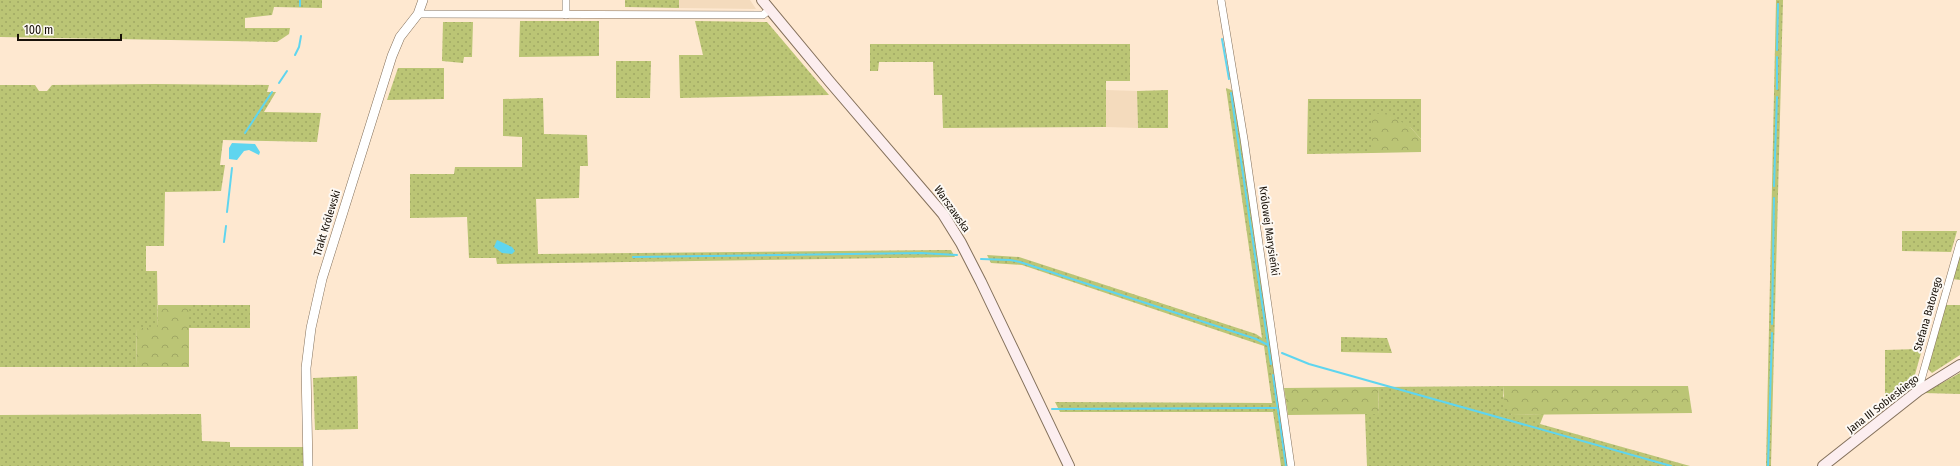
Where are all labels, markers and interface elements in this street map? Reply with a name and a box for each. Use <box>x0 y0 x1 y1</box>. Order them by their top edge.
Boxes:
scale bar <box>18 16 121 42</box>
text: 100 m <box>24 23 53 37</box>
street label: Warszawska <box>931 183 973 235</box>
street label: Królowej Marysieńki <box>1256 185 1282 277</box>
street label: Trakt Królewski <box>311 188 343 258</box>
street label: Stefana Batorego <box>1911 275 1945 353</box>
street label: Jana III Sobieskiego <box>1845 372 1922 436</box>

